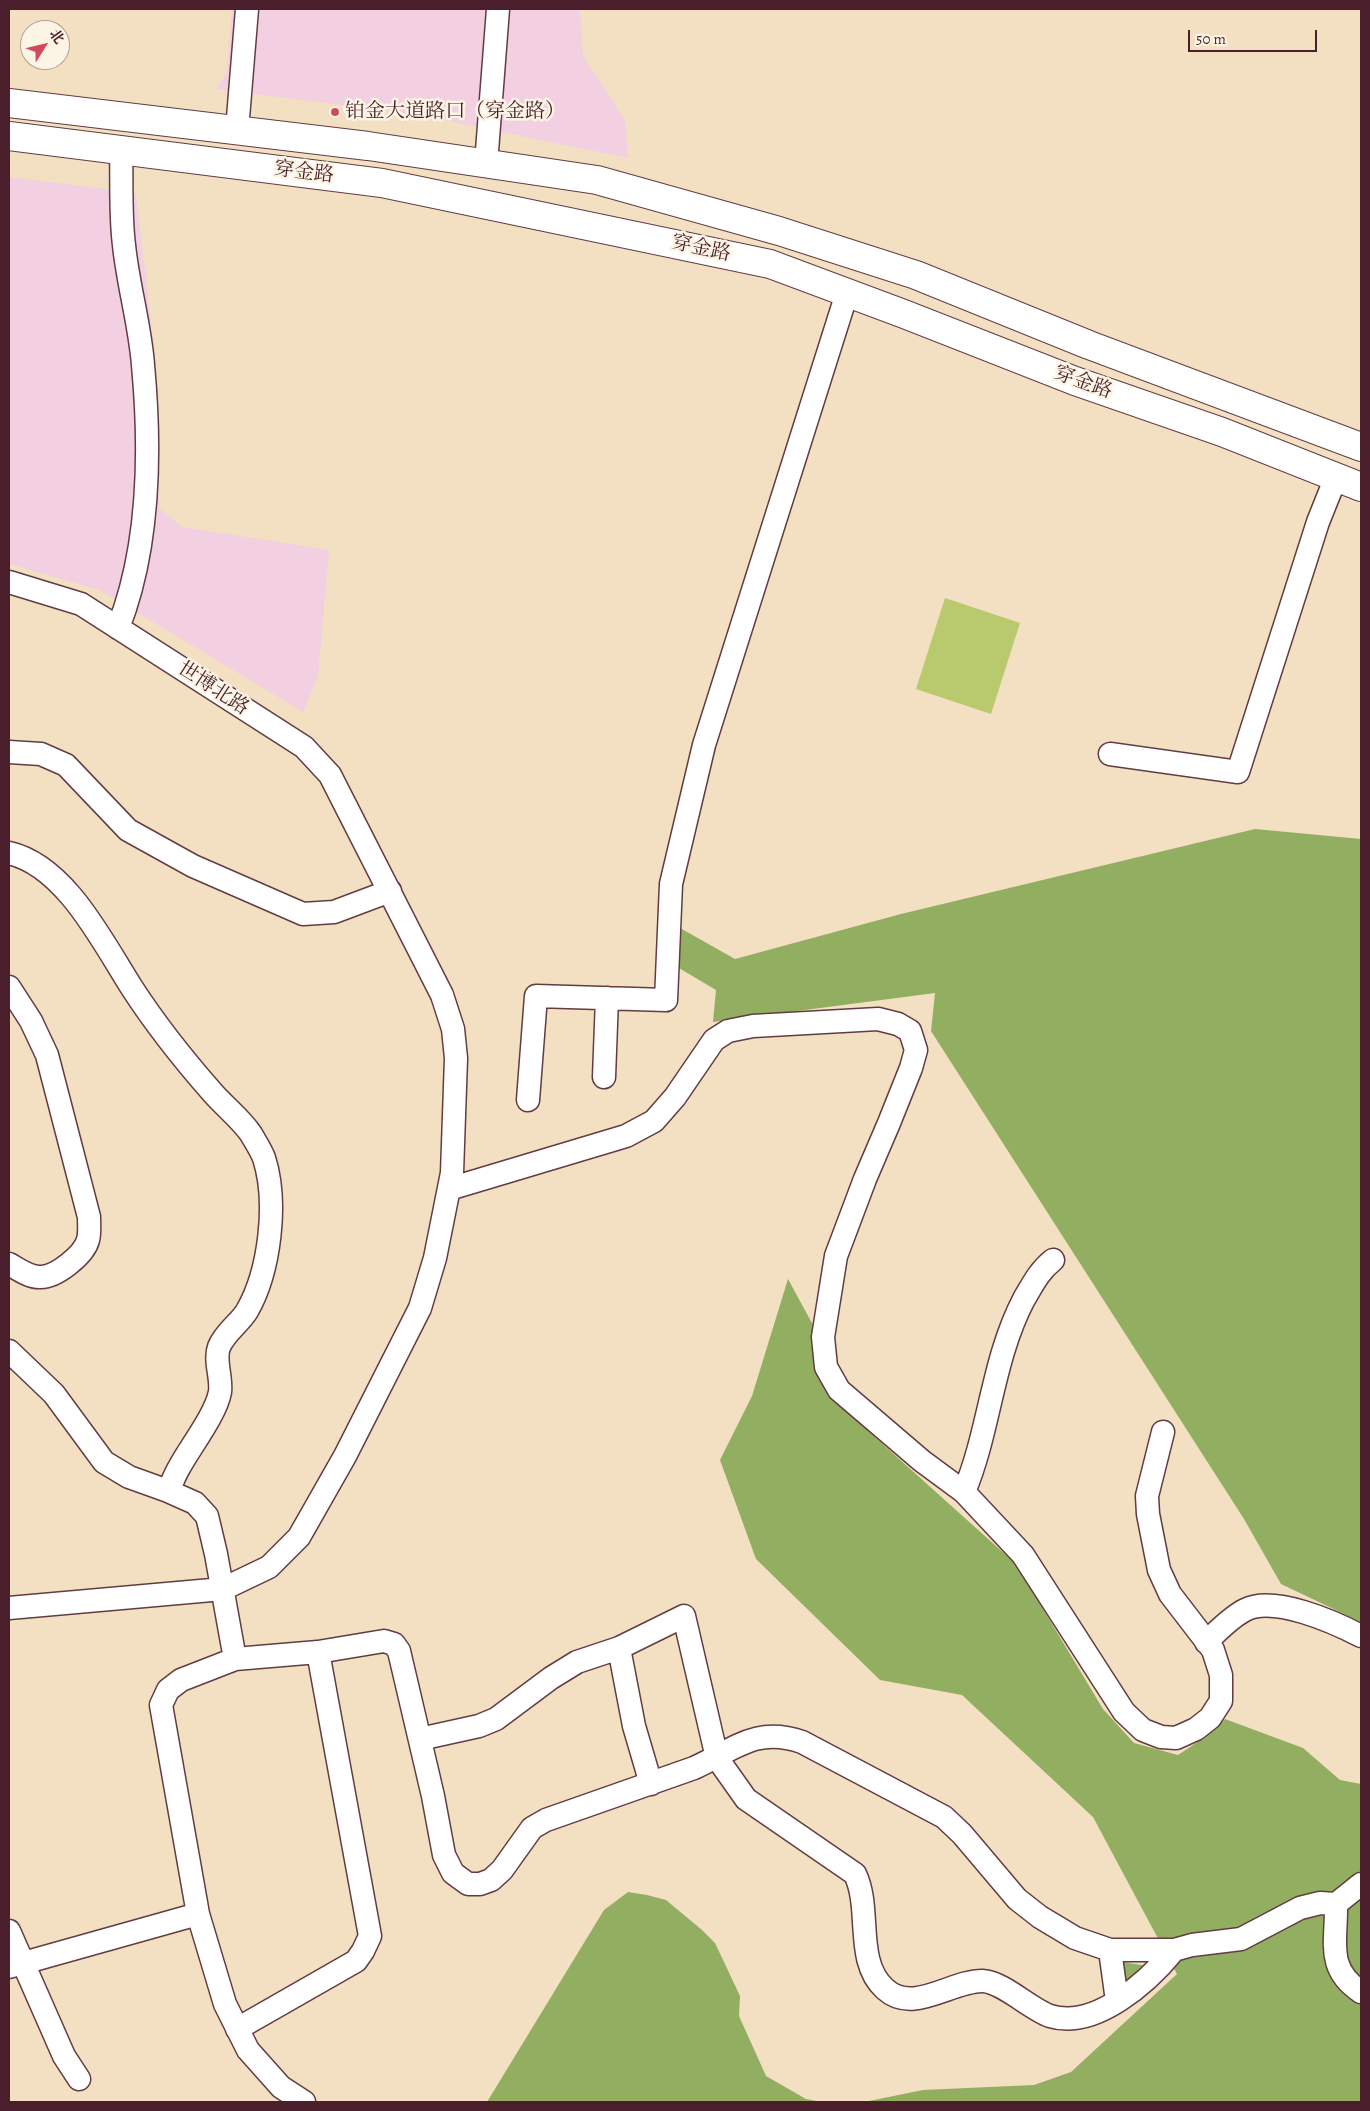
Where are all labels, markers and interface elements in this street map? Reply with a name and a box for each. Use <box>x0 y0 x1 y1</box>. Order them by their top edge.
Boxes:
north arrow <box>20 20 70 70</box>
scale bar <box>1190 20 1319 52</box>
text: 北 <box>45 25 69 48</box>
text: 50 m <box>1196 29 1226 49</box>
place label: 铂金大道路口（穿金路） <box>345 100 565 124</box>
marker: 铂金大道路口（穿金路） <box>329 106 341 118</box>
street label: 穿金路 <box>273 157 335 189</box>
street label: 穿金路 <box>669 231 733 267</box>
street label: 穿金路 <box>1051 361 1115 405</box>
street label: 世博北路 <box>173 657 253 721</box>

